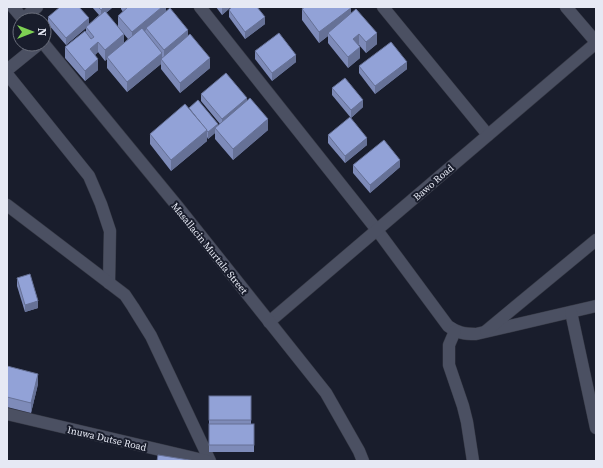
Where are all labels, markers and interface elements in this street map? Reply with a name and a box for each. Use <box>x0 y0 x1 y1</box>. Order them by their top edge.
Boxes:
north arrow <box>12 12 52 52</box>
text: N <box>34 28 49 36</box>
street label: Bawo Road <box>411 161 456 203</box>
street label: Masallacin Murtala Street <box>169 200 251 297</box>
street label: Inuwa Dutse Road <box>66 423 148 454</box>

